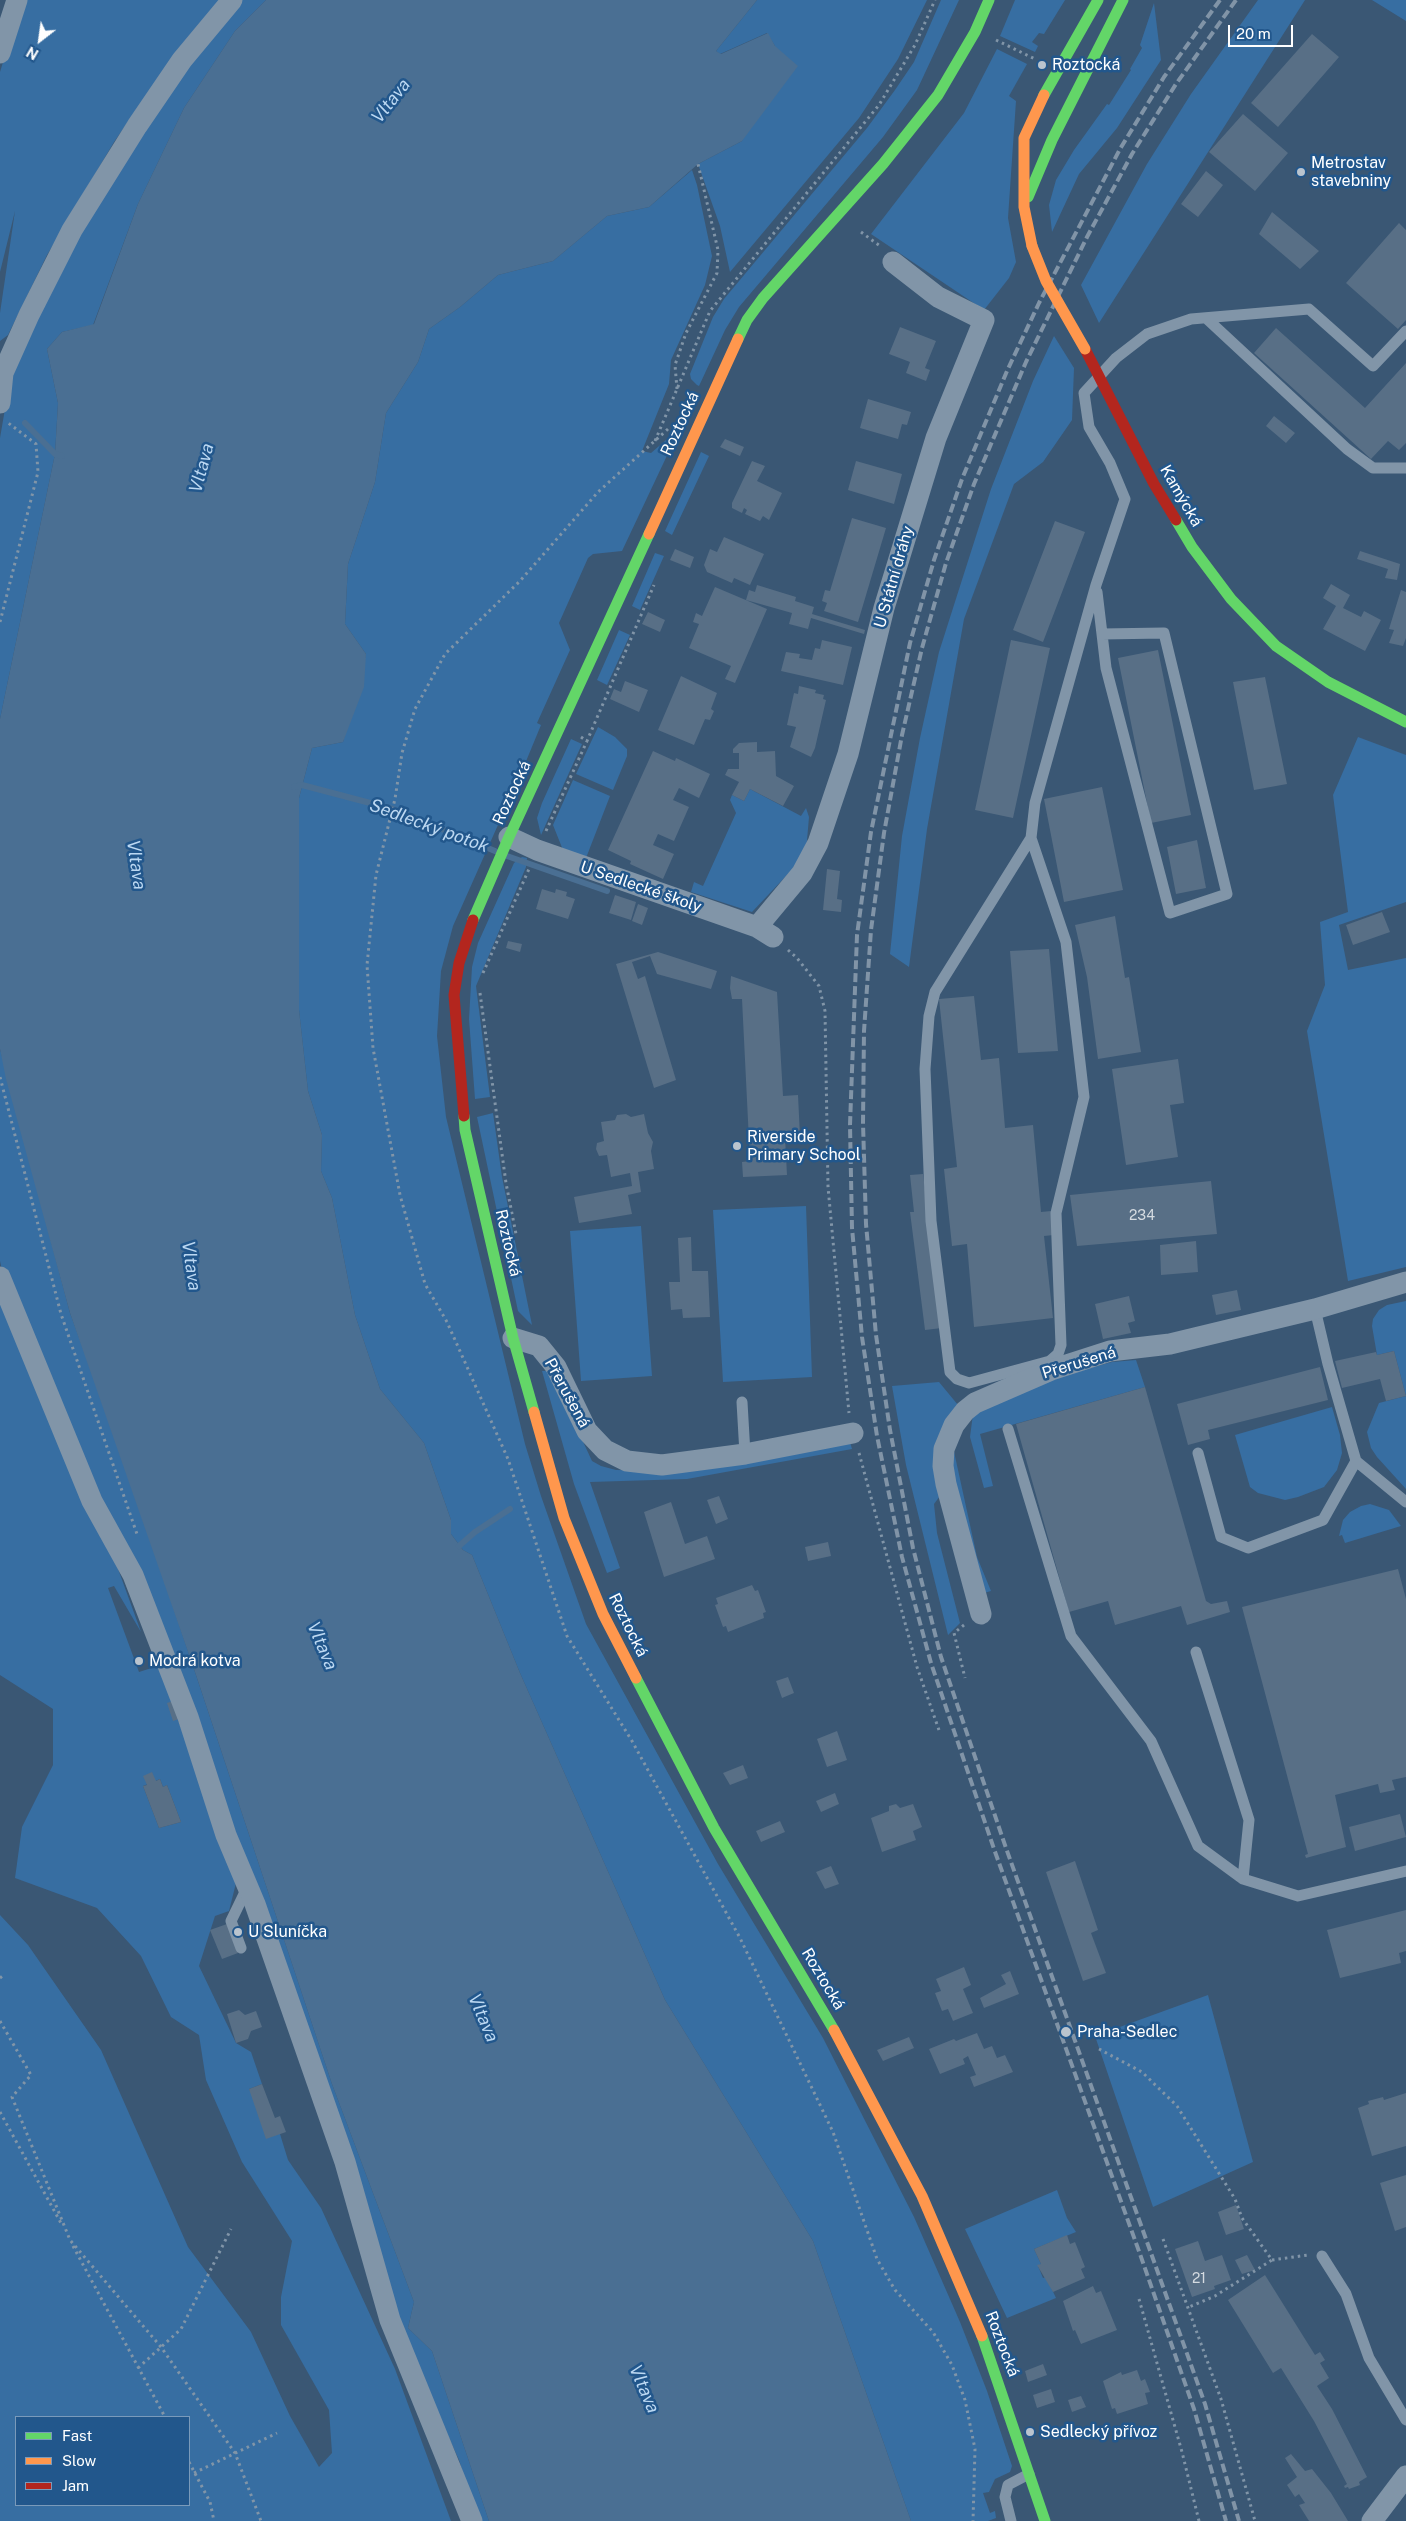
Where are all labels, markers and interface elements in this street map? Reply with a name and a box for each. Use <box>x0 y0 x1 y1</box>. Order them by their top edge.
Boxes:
north arrow <box>15 15 65 65</box>
scale bar <box>1231 15 1296 47</box>
text: 20 m <box>1236 25 1271 42</box>
text: N <box>24 43 41 63</box>
place label: Roztocká <box>1052 55 1120 75</box>
marker: Roztocká <box>1036 59 1048 71</box>
water label: Vltava <box>367 75 415 127</box>
place label: Metrostav stavebniny <box>1311 153 1391 191</box>
marker: Metrostav stavebniny <box>1295 166 1307 178</box>
street label: Roztocká <box>657 389 703 459</box>
water label: Vltava <box>185 441 219 495</box>
street label: Kamýcká <box>1156 462 1206 530</box>
street label: U Státní dráhy <box>870 524 918 630</box>
street label: Roztocká <box>489 758 535 828</box>
water label: Sedlecký potok <box>366 794 492 858</box>
water label: Vltava <box>122 839 150 891</box>
street label: U Sedlecké školy <box>578 857 704 917</box>
place label: Riverside Primary School <box>747 1127 861 1165</box>
marker: Riverside Primary School <box>731 1140 743 1152</box>
street label: Roztocká <box>491 1208 525 1278</box>
house number: 234 <box>1129 1208 1155 1224</box>
water label: Vltava <box>177 1240 205 1292</box>
street label: Přerušená <box>1040 1343 1118 1383</box>
street label: Přerušená <box>540 1355 594 1431</box>
street label: Roztocká <box>604 1590 652 1660</box>
water label: Vltava <box>302 1619 342 1673</box>
place label: Modrá kotva <box>149 1651 241 1671</box>
marker: Modrá kotva <box>133 1655 145 1667</box>
place label: U Sluníčka <box>248 1922 327 1942</box>
marker: U Sluníčka <box>232 1926 244 1938</box>
street label: Roztocká <box>797 1945 849 2013</box>
water label: Vltava <box>463 1991 503 2045</box>
place label: Praha-Sedlec <box>1077 2022 1177 2042</box>
marker: Praha-Sedlec <box>1059 2025 1073 2039</box>
house number: 21 <box>1192 2271 1206 2287</box>
street label: Roztocká <box>981 2309 1023 2379</box>
water label: Vltava <box>624 2362 664 2416</box>
legend <box>15 2416 190 2506</box>
place label: Sedlecký přívoz <box>1040 2422 1157 2442</box>
marker: Sedlecký přívoz <box>1024 2426 1036 2438</box>
text: Fast <box>62 2427 92 2444</box>
text: Slow <box>62 2452 96 2469</box>
text: Jam <box>62 2477 89 2494</box>

